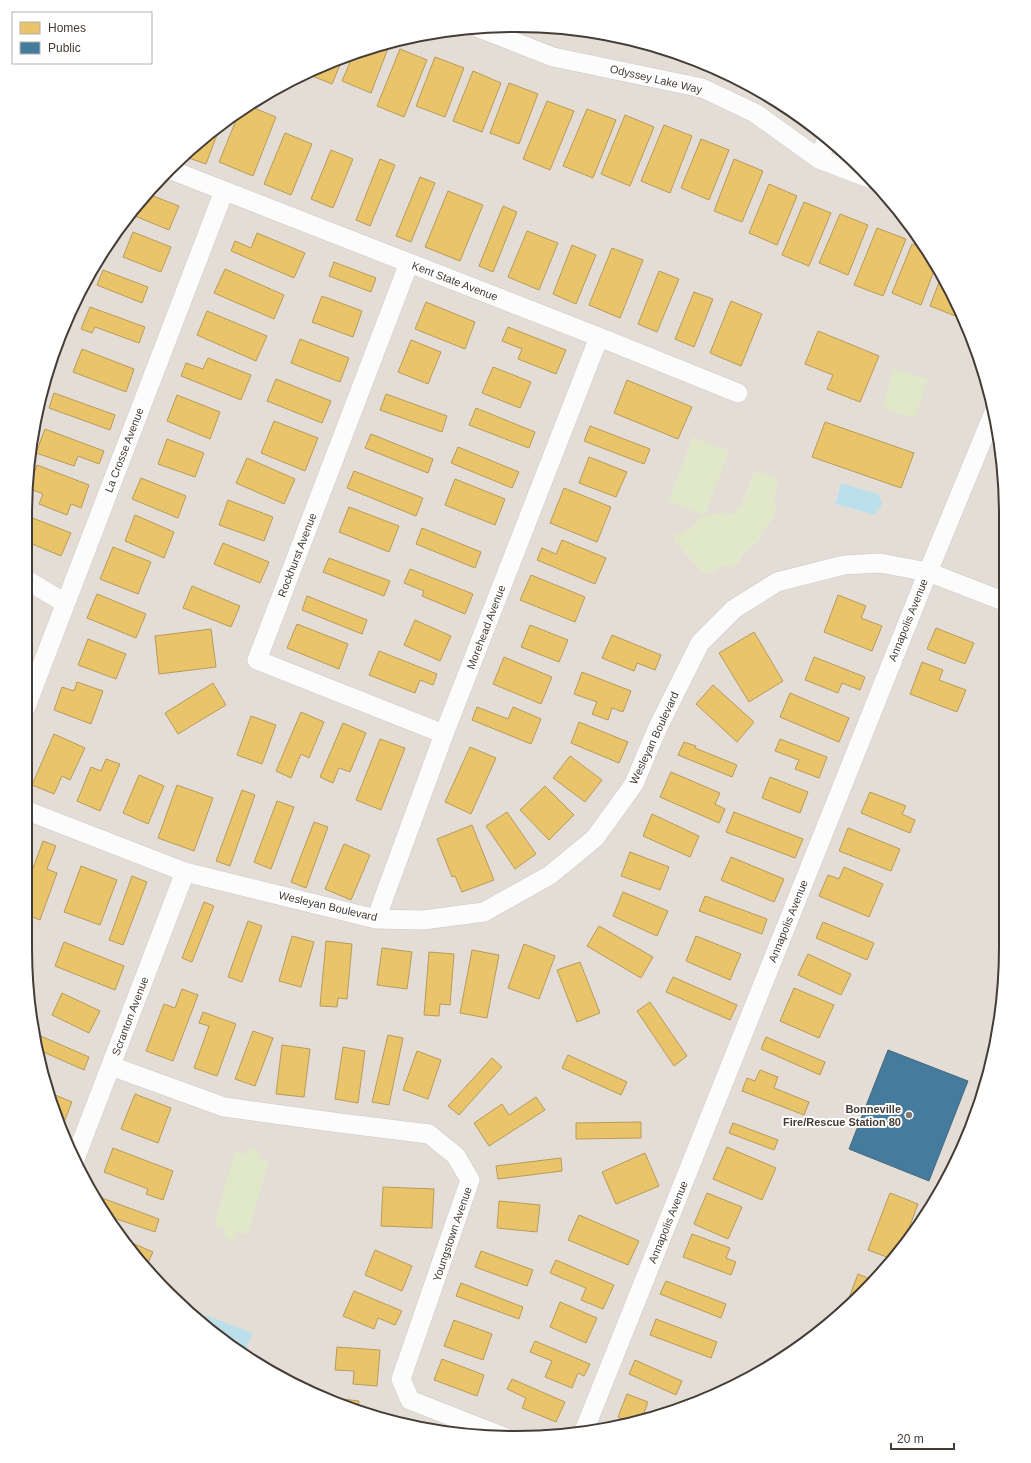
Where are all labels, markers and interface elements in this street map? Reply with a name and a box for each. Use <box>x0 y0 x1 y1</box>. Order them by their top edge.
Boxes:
legend <box>12 12 152 64</box>
text: Homes <box>48 21 86 35</box>
text: Public <box>48 41 81 55</box>
street label: Odyssey Lake Way <box>609 63 704 96</box>
street label: Kent State Avenue <box>410 259 500 303</box>
street label: La Crosse Avenue <box>102 406 146 494</box>
street label: Rockhurst Avenue <box>275 511 319 599</box>
street label: Annapolis Avenue <box>886 577 930 663</box>
street label: Morehead Avenue <box>464 583 508 671</box>
street label: Wesleyan Boulevard <box>627 690 681 786</box>
street label: Annapolis Avenue <box>766 878 810 964</box>
street label: Wesleyan Boulevard <box>278 889 378 923</box>
street label: Scranton Avenue <box>109 975 151 1057</box>
place label: Bonneville Fire/Rescue Station 80 <box>783 1103 901 1128</box>
marker: Bonneville Fire/Rescue Station 80 <box>904 1110 914 1120</box>
street label: Annapolis Avenue <box>646 1179 690 1265</box>
street label: Youngstown Avenue <box>430 1185 474 1283</box>
scale bar <box>891 1425 954 1451</box>
text: 20 m <box>897 1432 924 1446</box>

